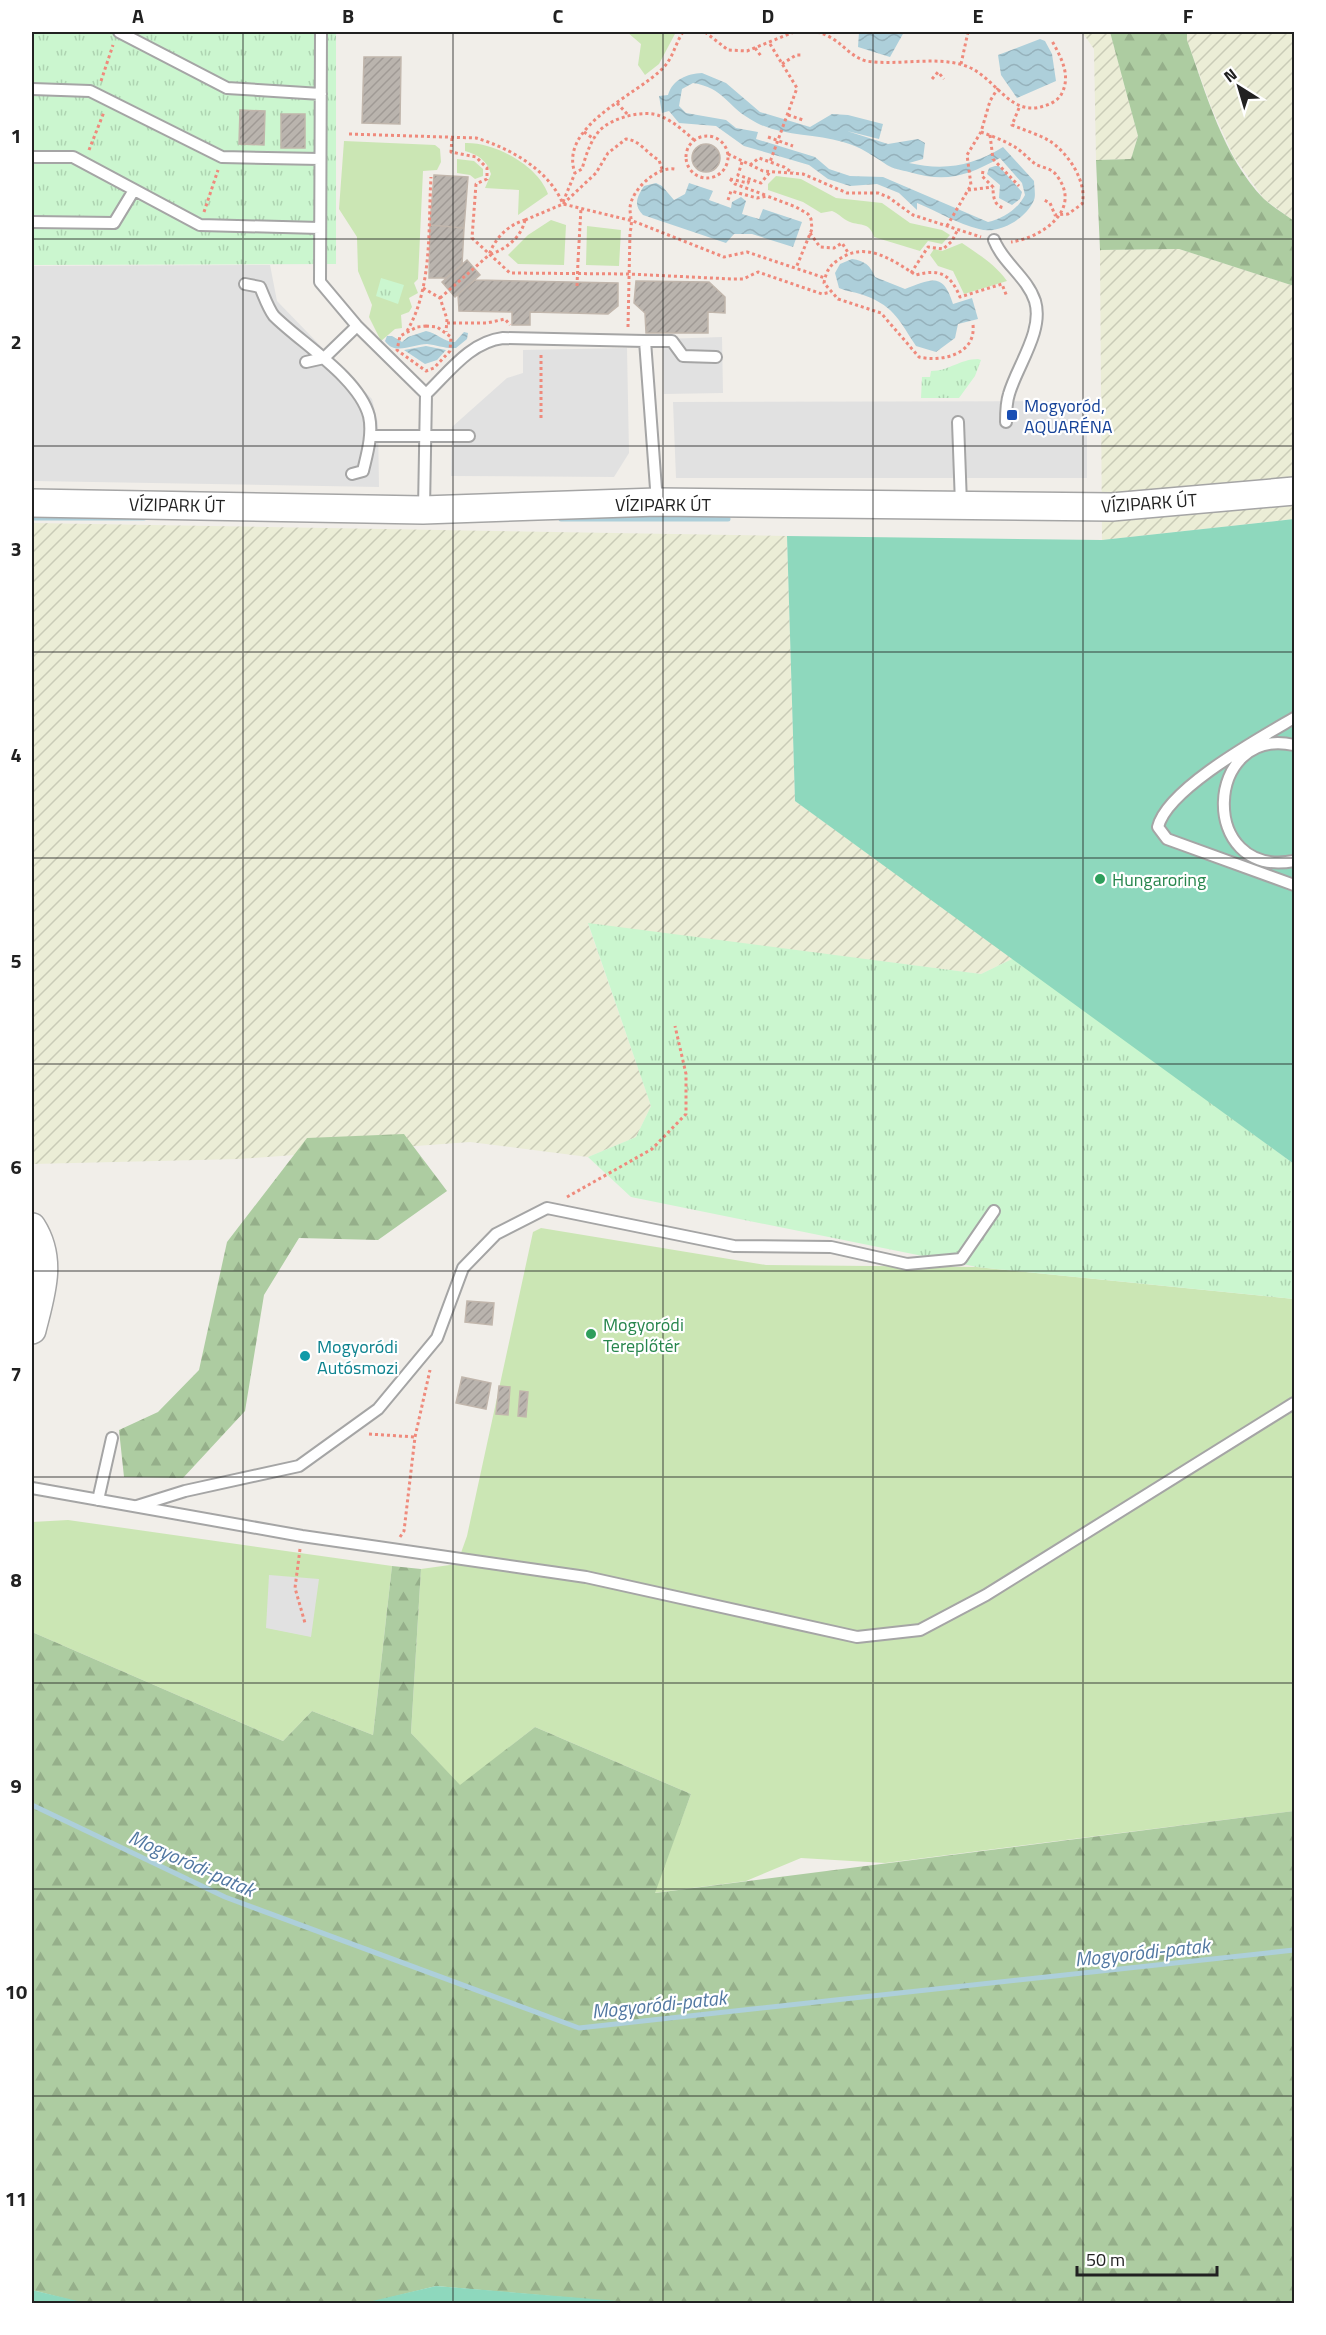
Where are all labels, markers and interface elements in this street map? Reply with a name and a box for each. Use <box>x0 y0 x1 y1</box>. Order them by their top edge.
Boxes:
text: A <box>132 0 144 31</box>
text: B <box>342 0 354 31</box>
text: C <box>553 0 564 31</box>
text: D <box>762 0 774 31</box>
text: E <box>972 0 984 31</box>
text: F <box>1183 0 1194 31</box>
north arrow <box>1209 57 1269 117</box>
text: N <box>1218 62 1242 88</box>
text: 1 <box>10 120 22 151</box>
text: 2 <box>10 326 22 357</box>
place label: Mogyoród, AQUARÉNA <box>1024 392 1113 440</box>
marker: Mogyoród, AQUARÉNA <box>1005 408 1019 422</box>
street label: VÍZIPARK ÚT <box>1100 486 1198 520</box>
street label: VÍZIPARK ÚT <box>129 491 226 519</box>
street label: VÍZIPARK ÚT <box>615 491 712 518</box>
text: 3 <box>10 533 22 564</box>
text: 4 <box>10 739 22 770</box>
place label: Hungaroring <box>1112 866 1206 893</box>
marker: Hungaroring <box>1093 872 1107 886</box>
text: 5 <box>10 945 22 976</box>
text: 6 <box>10 1151 22 1182</box>
place label: Mogyoródi Tereplőtér <box>603 1311 684 1359</box>
marker: Mogyoródi Tereplőtér <box>584 1327 598 1341</box>
place label: Mogyoródi Autósmozi <box>317 1333 398 1381</box>
marker: Mogyoródi Autósmozi <box>298 1349 312 1363</box>
text: 7 <box>10 1358 22 1389</box>
text: 8 <box>10 1564 22 1595</box>
text: 9 <box>10 1770 22 1801</box>
water label: Mogyoródi-patak <box>124 1821 262 1906</box>
water label: Mogyoródi-patak <box>1073 1929 1213 1974</box>
text: 10 <box>5 1976 27 2007</box>
water label: Mogyoródi-patak <box>590 1981 730 2026</box>
text: 11 <box>5 2183 27 2214</box>
scale bar <box>1077 2239 1216 2277</box>
text: 50 m <box>1086 2246 1125 2273</box>

